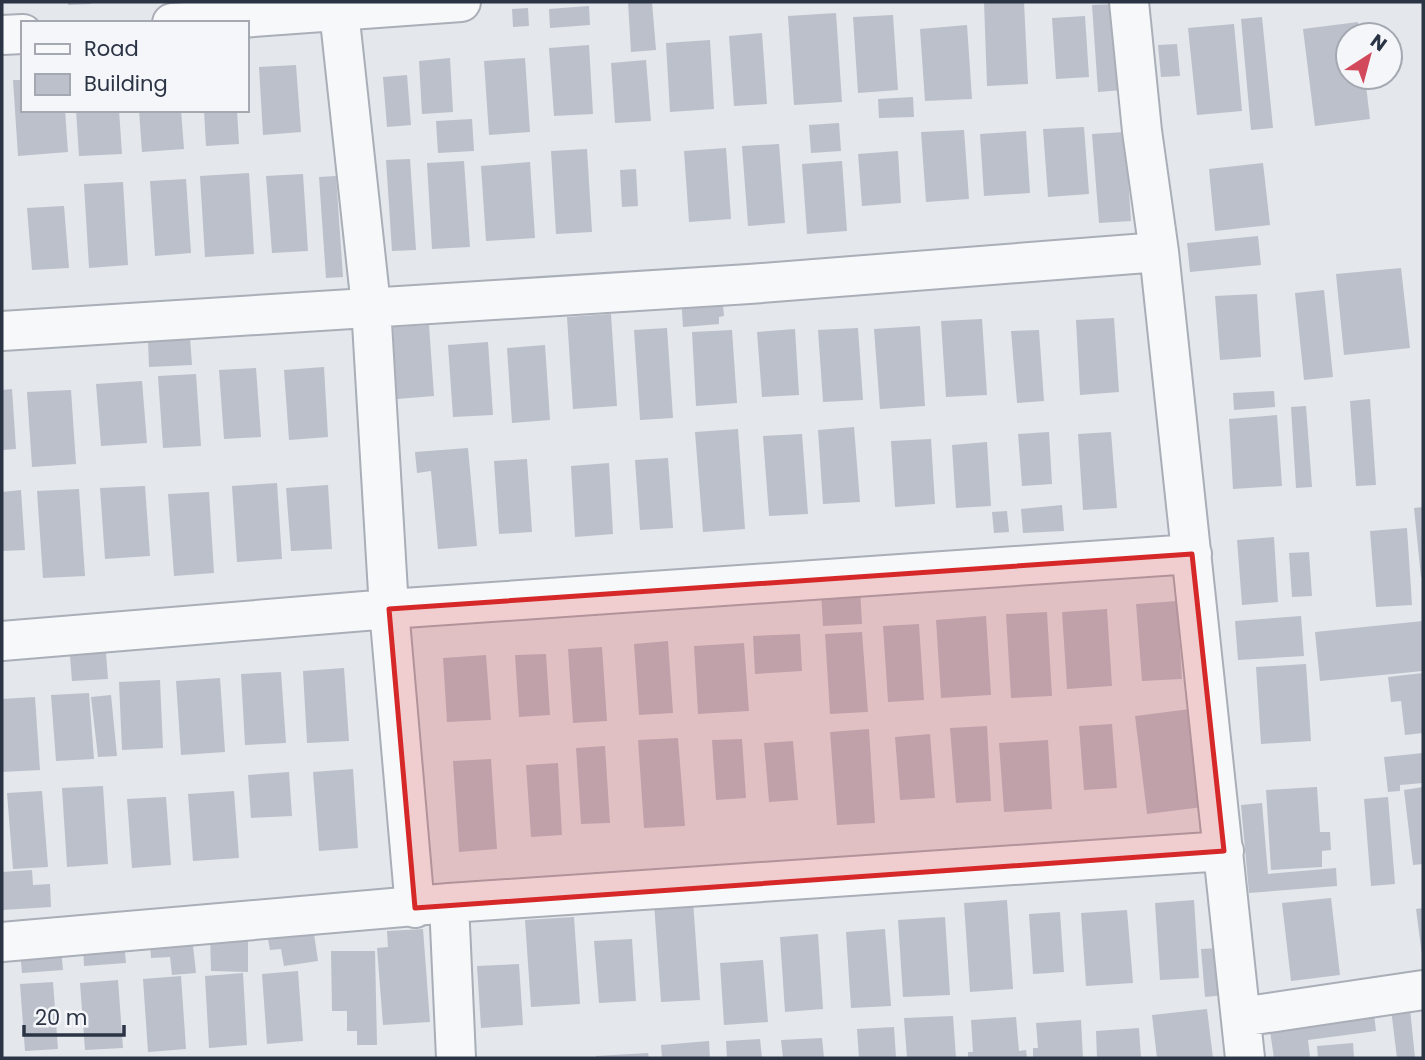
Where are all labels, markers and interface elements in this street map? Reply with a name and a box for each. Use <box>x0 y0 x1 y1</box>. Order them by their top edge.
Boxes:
legend <box>21 21 248 112</box>
north arrow <box>1334 21 1404 91</box>
text: N <box>1365 28 1392 58</box>
text: Road <box>84 34 139 63</box>
text: Building <box>84 69 168 98</box>
scale bar <box>24 993 124 1038</box>
text: 20 m <box>35 1003 88 1032</box>

